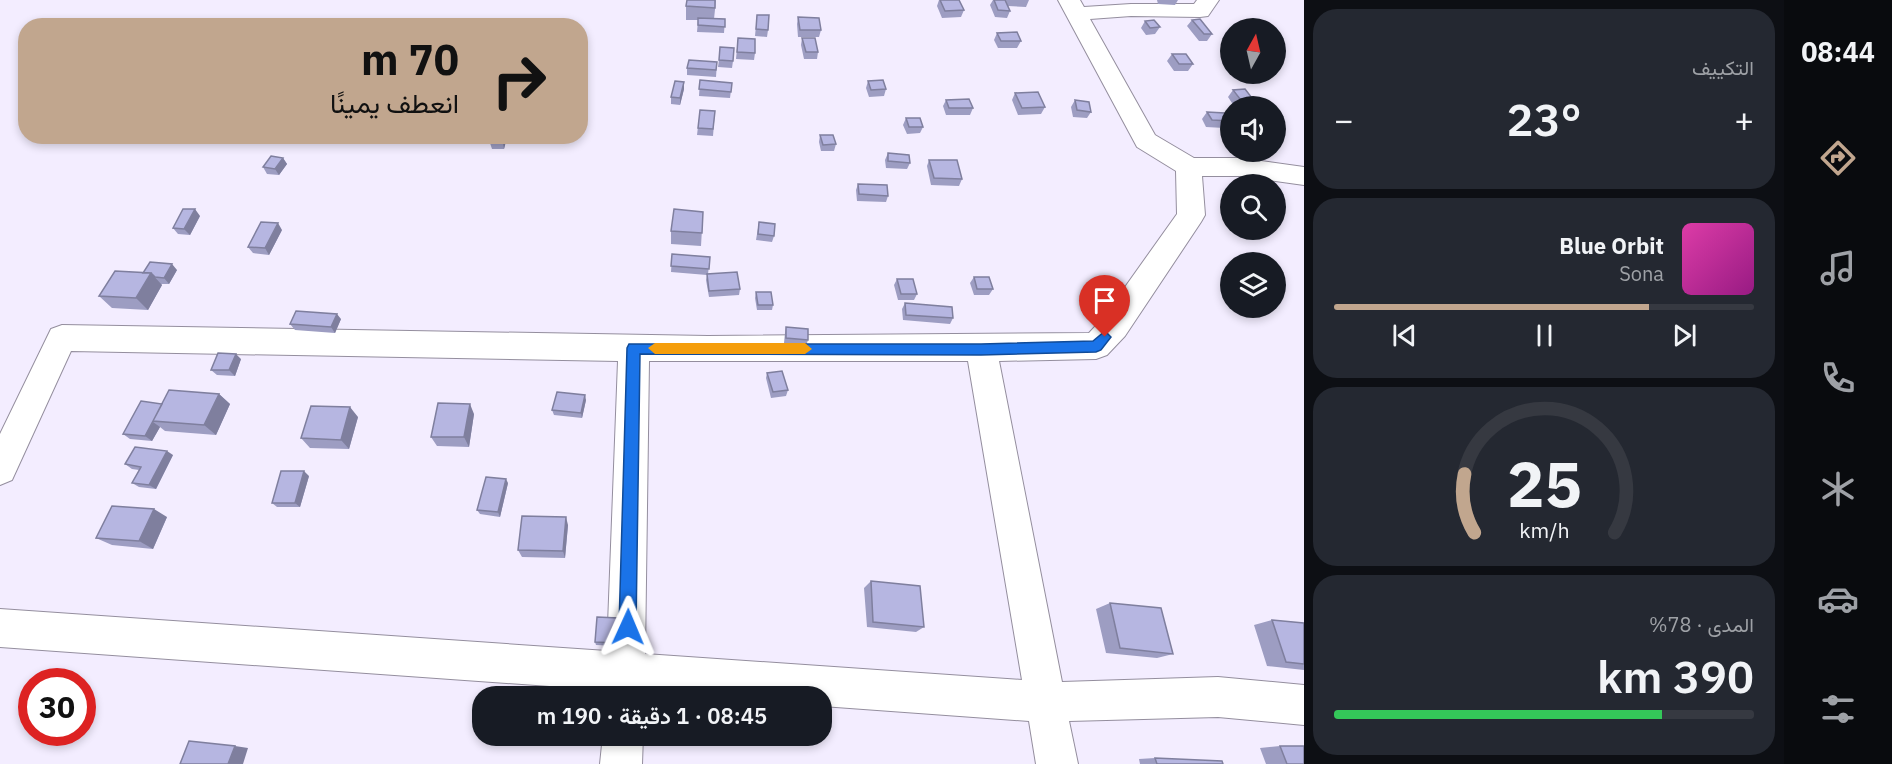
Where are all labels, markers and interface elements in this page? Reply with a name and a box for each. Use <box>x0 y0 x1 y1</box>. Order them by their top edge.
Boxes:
north arrow <box>1220 18 1286 84</box>
map controls <box>1220 18 1286 318</box>
text: 70 m <box>361 32 459 87</box>
text: 08:44 <box>1801 34 1875 69</box>
icon: right <box>480 42 558 120</box>
text: التكييف <box>1692 54 1754 81</box>
text: انعطف يمينًا <box>330 85 459 120</box>
text: 23° <box>1506 90 1582 148</box>
button: sound <box>1220 96 1286 162</box>
text: − <box>1334 98 1354 141</box>
text: + <box>1734 98 1754 141</box>
icon: directions <box>1817 137 1859 179</box>
button: search <box>1220 174 1286 240</box>
text: Blue Orbit <box>1559 231 1664 260</box>
icon: music <box>1817 247 1859 289</box>
button: layers <box>1220 252 1286 318</box>
text: Sona <box>1619 260 1664 287</box>
pin <box>1079 275 1130 337</box>
icon: arrive <box>1088 284 1121 317</box>
icon: previous <box>1388 319 1421 352</box>
icon: pause <box>1528 319 1561 352</box>
icon: next <box>1668 319 1701 352</box>
icon: phone <box>1817 357 1859 399</box>
text: 25 <box>1507 444 1581 525</box>
icon: climate <box>1817 468 1859 510</box>
text: km/h <box>1519 517 1569 545</box>
icon: car <box>1817 578 1859 620</box>
position arrow <box>596 595 660 659</box>
text: المدى · 78% <box>1649 611 1754 638</box>
text: 390 km <box>1597 647 1754 705</box>
speed limit sign: 30 <box>18 668 96 746</box>
icon: filters <box>1817 688 1859 730</box>
text: 08:45 · 1 دقيقة · 190 m <box>537 701 767 730</box>

